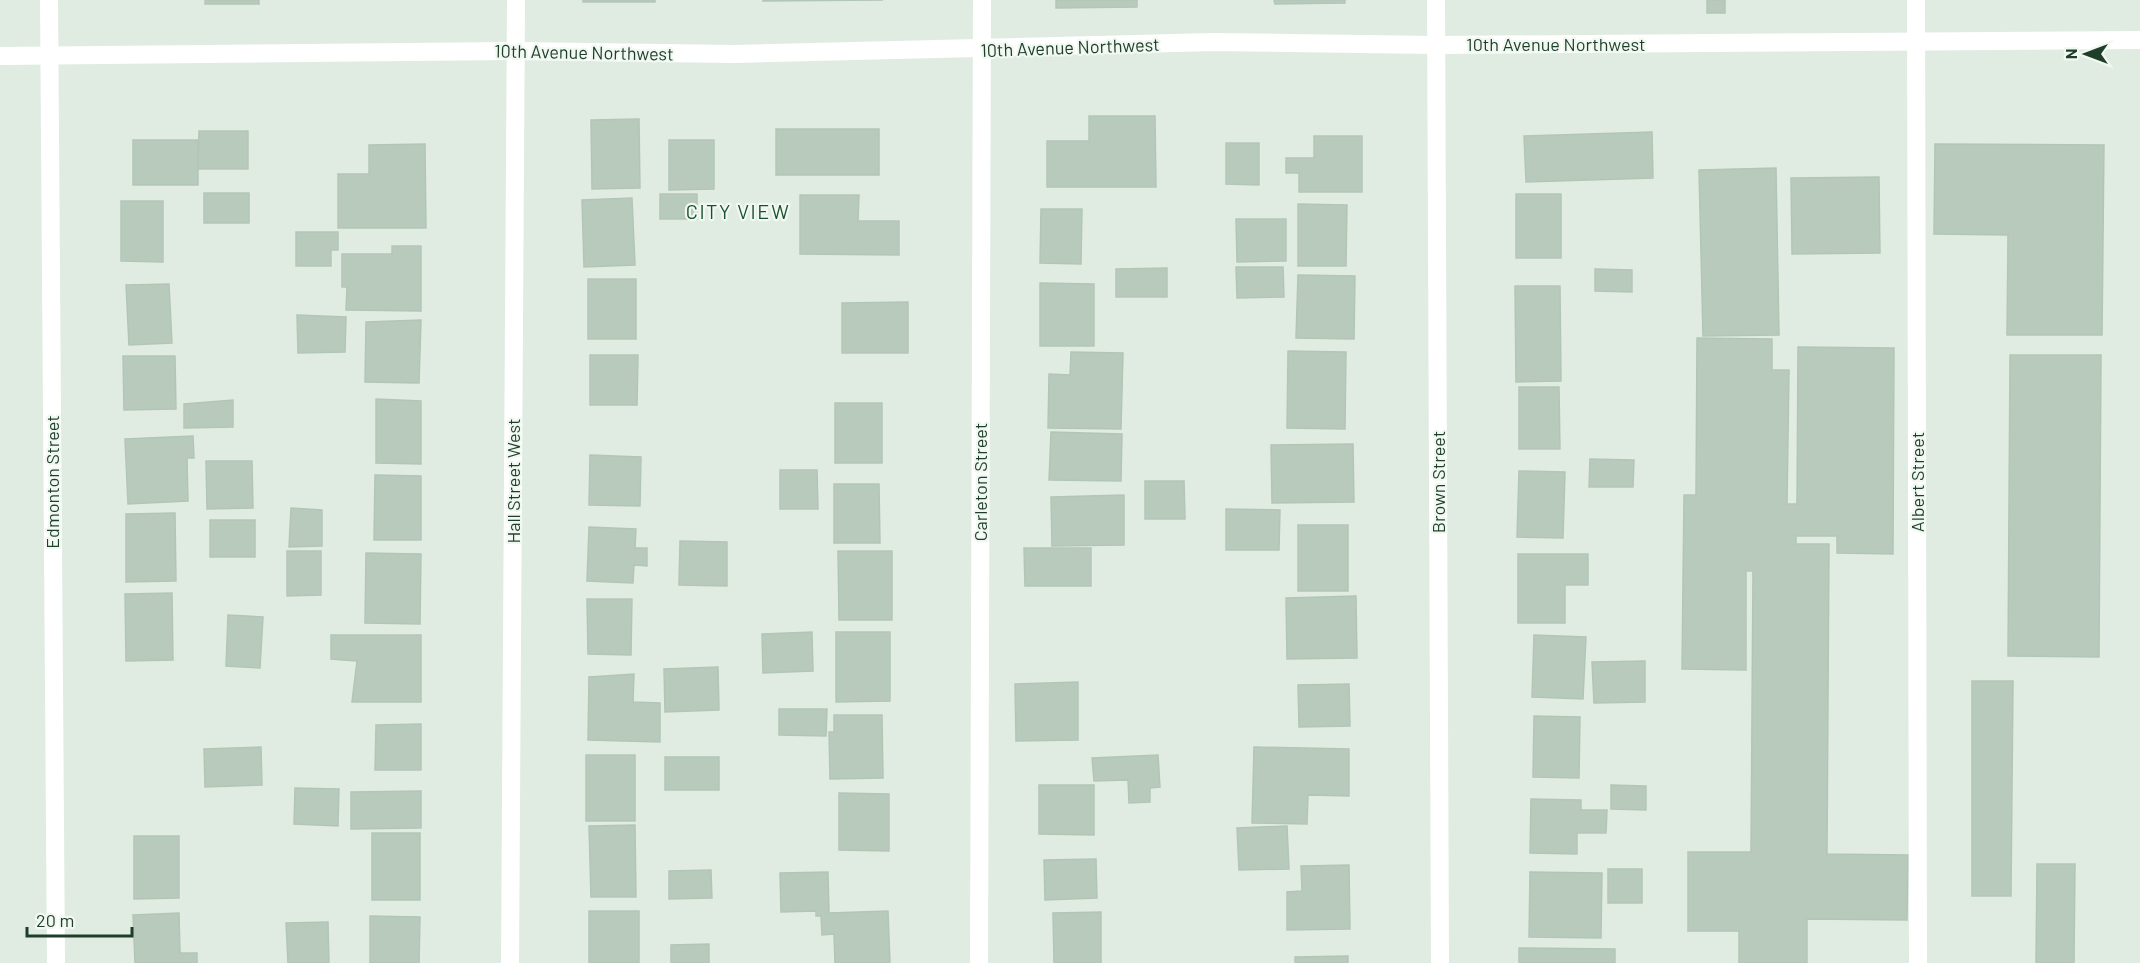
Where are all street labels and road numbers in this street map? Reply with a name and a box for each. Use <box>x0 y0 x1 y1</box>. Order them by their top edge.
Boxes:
street label: 10th Avenue Northwest <box>980 33 1160 61</box>
street label: 10th Avenue Northwest <box>1466 33 1646 55</box>
street label: 10th Avenue Northwest <box>494 39 674 65</box>
street label: Edmonton Street <box>41 415 63 549</box>
street label: Hall Street West <box>502 418 524 544</box>
street label: Carleton Street <box>969 423 991 541</box>
street label: Brown Street <box>1427 431 1449 533</box>
street label: Albert Street <box>1906 432 1928 532</box>

